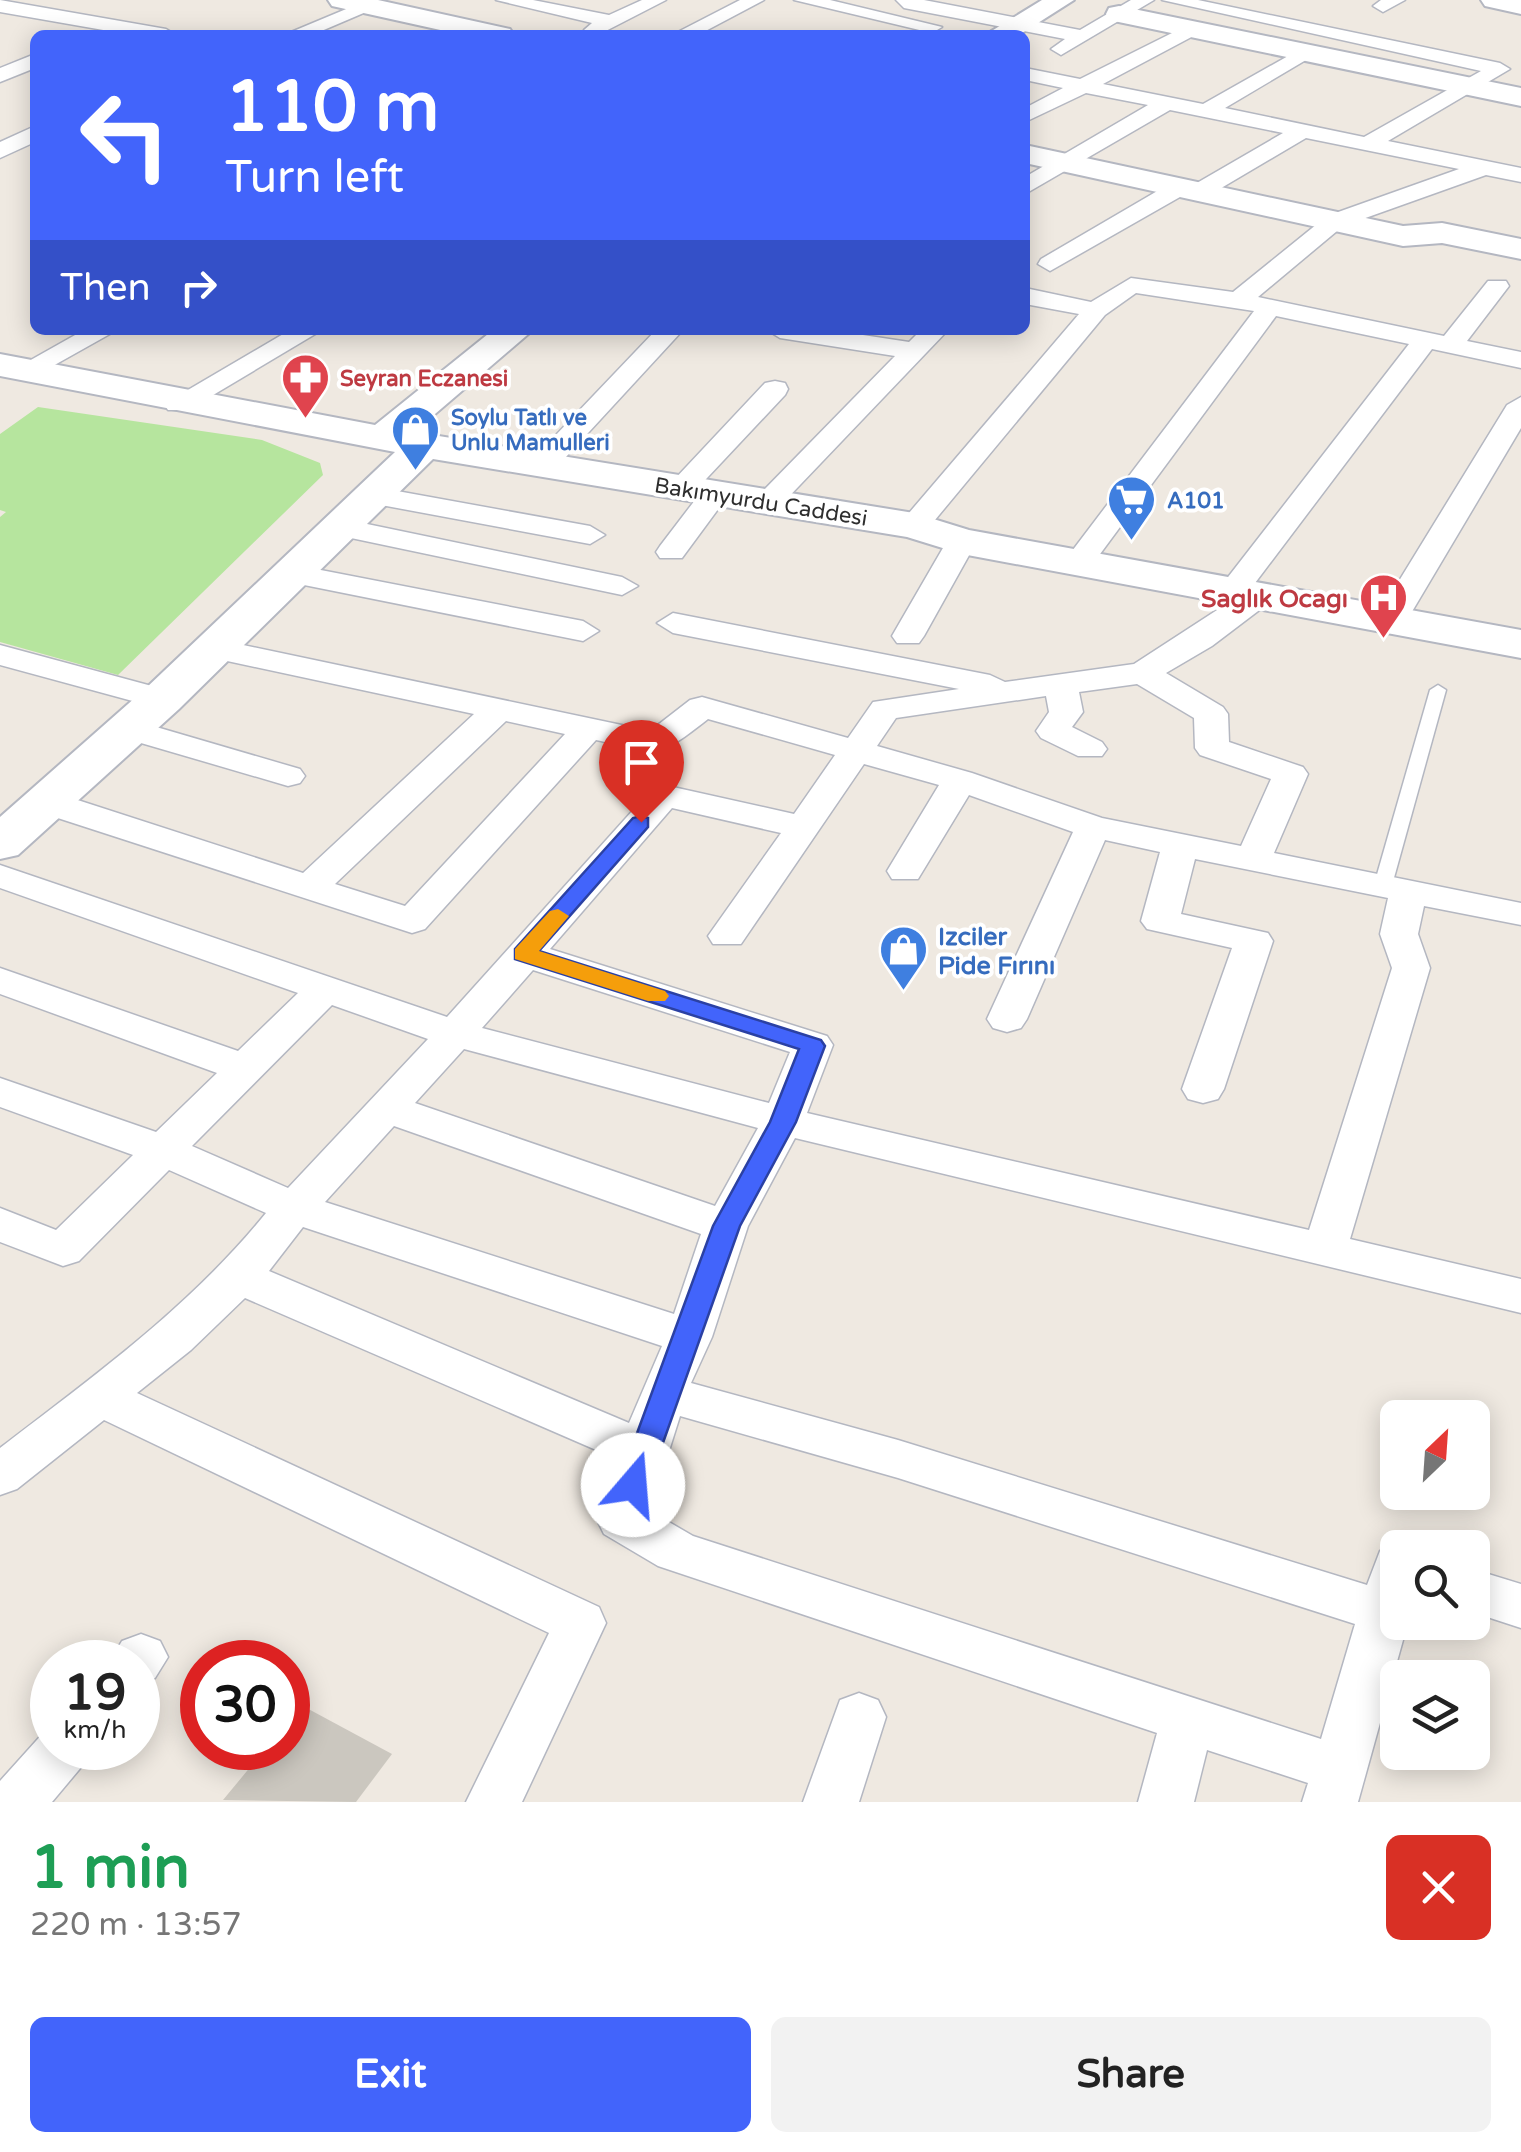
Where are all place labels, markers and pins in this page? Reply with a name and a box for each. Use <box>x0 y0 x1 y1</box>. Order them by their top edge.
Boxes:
pharmacy icon: Seyran Eczanesi <box>279 352 331 420</box>
place label: Seyran Eczanesi <box>340 366 508 392</box>
shop icon: Soylu Tatlı ve Unlu Mamulleri <box>390 404 442 472</box>
place label: Soylu Tatlı ve Unlu Mamulleri <box>451 405 610 456</box>
supermarket icon: A101 <box>1106 474 1158 542</box>
place label: A101 <box>1167 488 1225 514</box>
hospital icon: Saglık Ocagı <box>1357 572 1409 640</box>
place label: Saglık Ocagı <box>1201 584 1348 614</box>
pin <box>599 720 684 823</box>
place label: Izciler Pide Fırını <box>938 922 1055 981</box>
shop icon: Izciler Pide Fırını <box>877 924 929 992</box>

